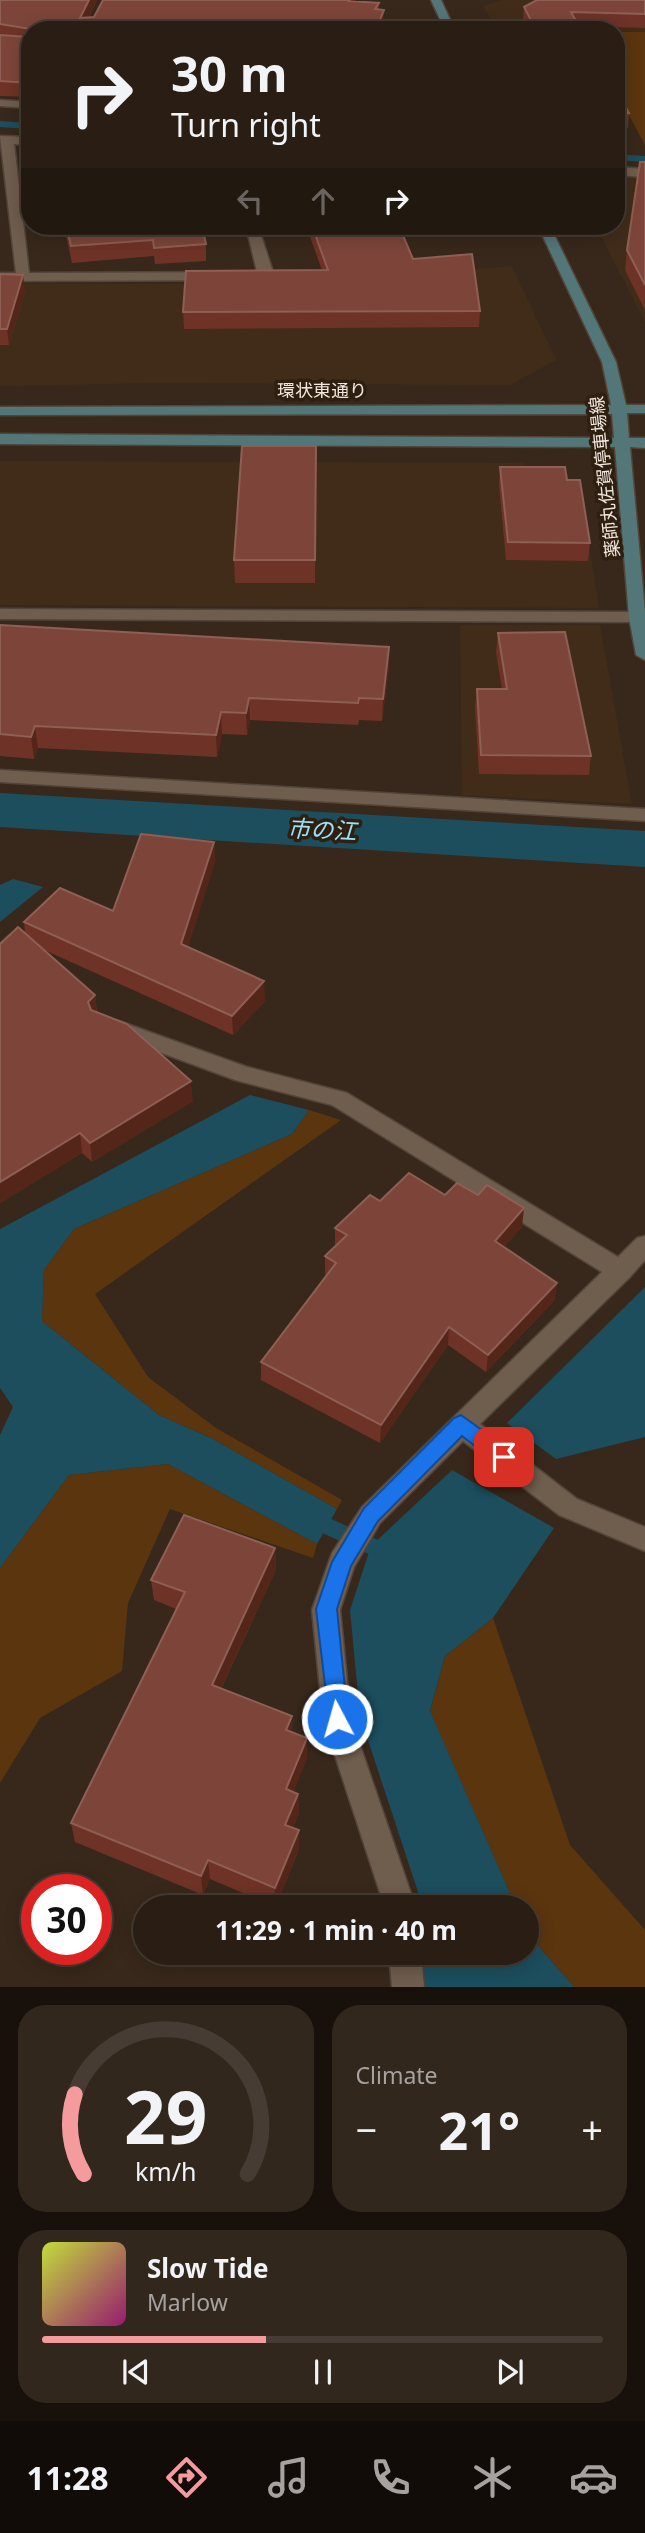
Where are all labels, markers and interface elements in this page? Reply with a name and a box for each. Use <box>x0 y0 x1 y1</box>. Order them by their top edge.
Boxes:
text: 30 m <box>171 40 288 106</box>
icon: right <box>56 49 147 140</box>
text: Turn right <box>171 103 321 146</box>
icon: left <box>231 182 269 220</box>
icon: ahead <box>304 182 342 220</box>
icon: right <box>377 182 415 220</box>
street label: 環状東通り <box>277 378 367 402</box>
street label: 薬師丸佐賀停車場線 <box>584 395 624 559</box>
water label: 市の江 <box>287 811 360 847</box>
pin <box>474 1427 534 1487</box>
icon: arrive <box>485 1438 523 1476</box>
position arrow <box>300 1682 374 1756</box>
speed limit sign: 30 <box>21 1874 112 1965</box>
text: 11:29 · 1 min · 40 m <box>215 1912 457 1948</box>
text: Climate <box>356 2059 438 2091</box>
text: 29 <box>124 2067 207 2166</box>
text: 21° <box>438 2094 520 2165</box>
text: − <box>356 2103 377 2155</box>
text: + <box>581 2103 603 2155</box>
text: km/h <box>135 2154 197 2188</box>
text: Slow Tide <box>147 2250 269 2286</box>
text: Marlow <box>147 2286 228 2318</box>
icon: previous <box>117 2353 155 2391</box>
icon: pause <box>304 2353 342 2391</box>
icon: next <box>491 2353 529 2391</box>
icon: directions <box>162 2453 211 2502</box>
icon: music <box>264 2453 313 2502</box>
icon: phone <box>366 2453 415 2502</box>
icon: climate <box>468 2453 517 2502</box>
icon: car <box>569 2453 618 2502</box>
text: 11:28 <box>26 2456 109 2499</box>

